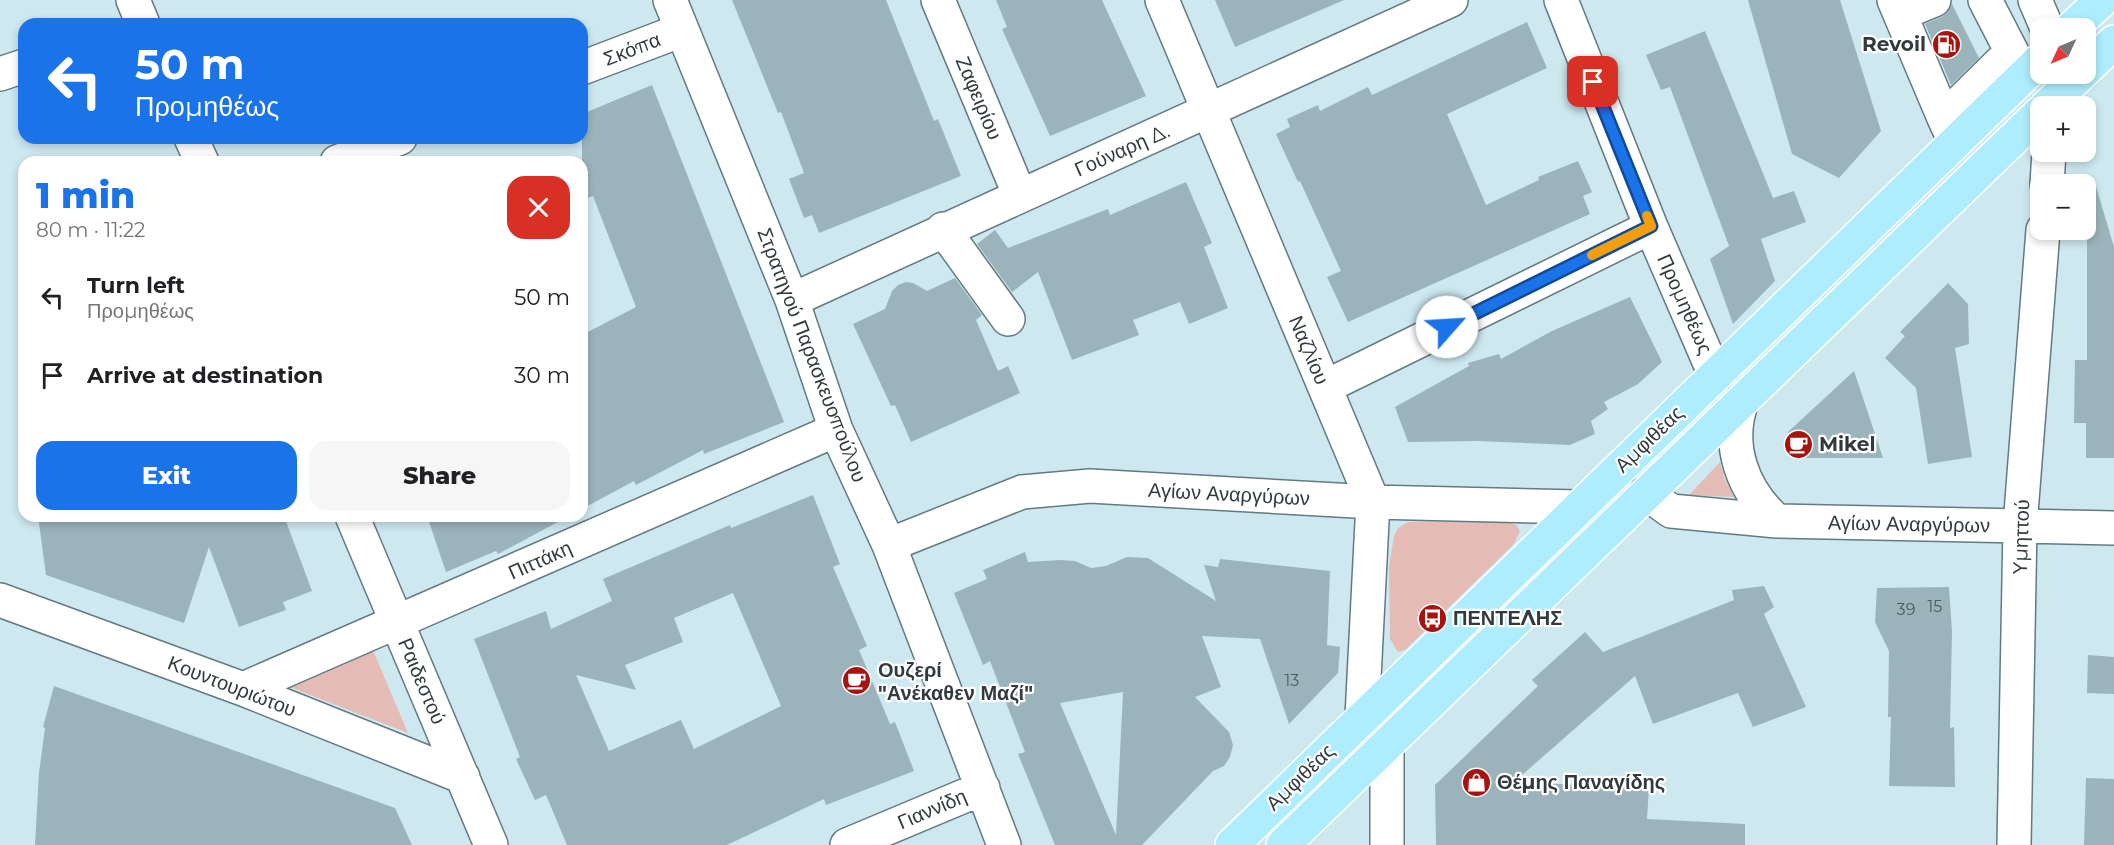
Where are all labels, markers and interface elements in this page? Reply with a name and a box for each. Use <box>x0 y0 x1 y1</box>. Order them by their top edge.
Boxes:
north arrow <box>2030 18 2096 84</box>
map controls <box>2030 18 2096 240</box>
street label: Σκόπα <box>600 27 664 71</box>
fuel station icon: Revoil <box>1931 28 1963 60</box>
place label: Revoil <box>1862 32 1926 56</box>
text: 50 m <box>135 38 244 90</box>
icon: left <box>36 42 114 120</box>
street label: Ζαφειρίου <box>951 53 1007 143</box>
pin <box>1567 56 1618 107</box>
icon: arrive <box>1576 65 1609 98</box>
text: Προμηθέως <box>135 90 279 123</box>
button: + <box>2030 96 2096 162</box>
street label: Γούναρη Δ. <box>1071 118 1173 182</box>
text: 1 min <box>36 173 135 217</box>
button: − <box>2030 174 2096 240</box>
button: close <box>507 176 570 239</box>
text: 80 m · 11:22 <box>36 218 145 242</box>
street label: Στρατηγού Παρασκευοπούλου <box>752 225 872 485</box>
street label: Προμηθέως <box>1652 250 1718 358</box>
text: Turn left <box>87 272 185 299</box>
icon: left <box>36 281 69 314</box>
text: 50 m <box>514 284 570 311</box>
position arrow <box>1415 295 1479 359</box>
text: Προμηθέως <box>87 299 194 323</box>
street label: Ναζλίου <box>1284 312 1334 388</box>
icon: arrive <box>36 359 69 392</box>
text: Arrive at destination <box>87 362 323 389</box>
text: 30 m <box>514 362 570 389</box>
street label: Αμφιθέας <box>1610 400 1688 477</box>
cafe icon: Mikel <box>1782 428 1814 460</box>
place label: Mikel <box>1819 432 1875 456</box>
button: Exit <box>36 441 297 510</box>
button: Share <box>309 441 570 510</box>
street label: Αγίων Αναργύρων <box>1147 478 1311 510</box>
street label: Υμηττού <box>2008 499 2034 575</box>
street label: Αγίων Αναργύρων <box>1828 511 1990 537</box>
street label: Πιττάκη <box>504 535 576 585</box>
house number: 15 <box>1928 597 1942 616</box>
house number: 39 <box>1897 600 1915 619</box>
bus stop icon: ΠΕΝΤΕΛΗΣ <box>1416 602 1448 634</box>
place label: ΠΕΝΤΕΛΗΣ <box>1453 606 1562 630</box>
street label: Ραιδεστού <box>393 634 451 728</box>
street label: Κουντουριώτου <box>164 650 300 722</box>
place label: Ουζερί "Ανέκαθεν Μαζί" <box>878 658 1033 705</box>
cafe icon: Ουζερί "Ανέκαθεν Μαζί" <box>841 665 873 697</box>
house number: 13 <box>1285 671 1299 690</box>
street label: Αμφιθέας <box>1261 738 1339 815</box>
shop icon: Θέμης Παναγίδης <box>1460 766 1492 798</box>
place label: Θέμης Παναγίδης <box>1497 770 1665 794</box>
street label: Γιαννίδη <box>894 784 970 834</box>

